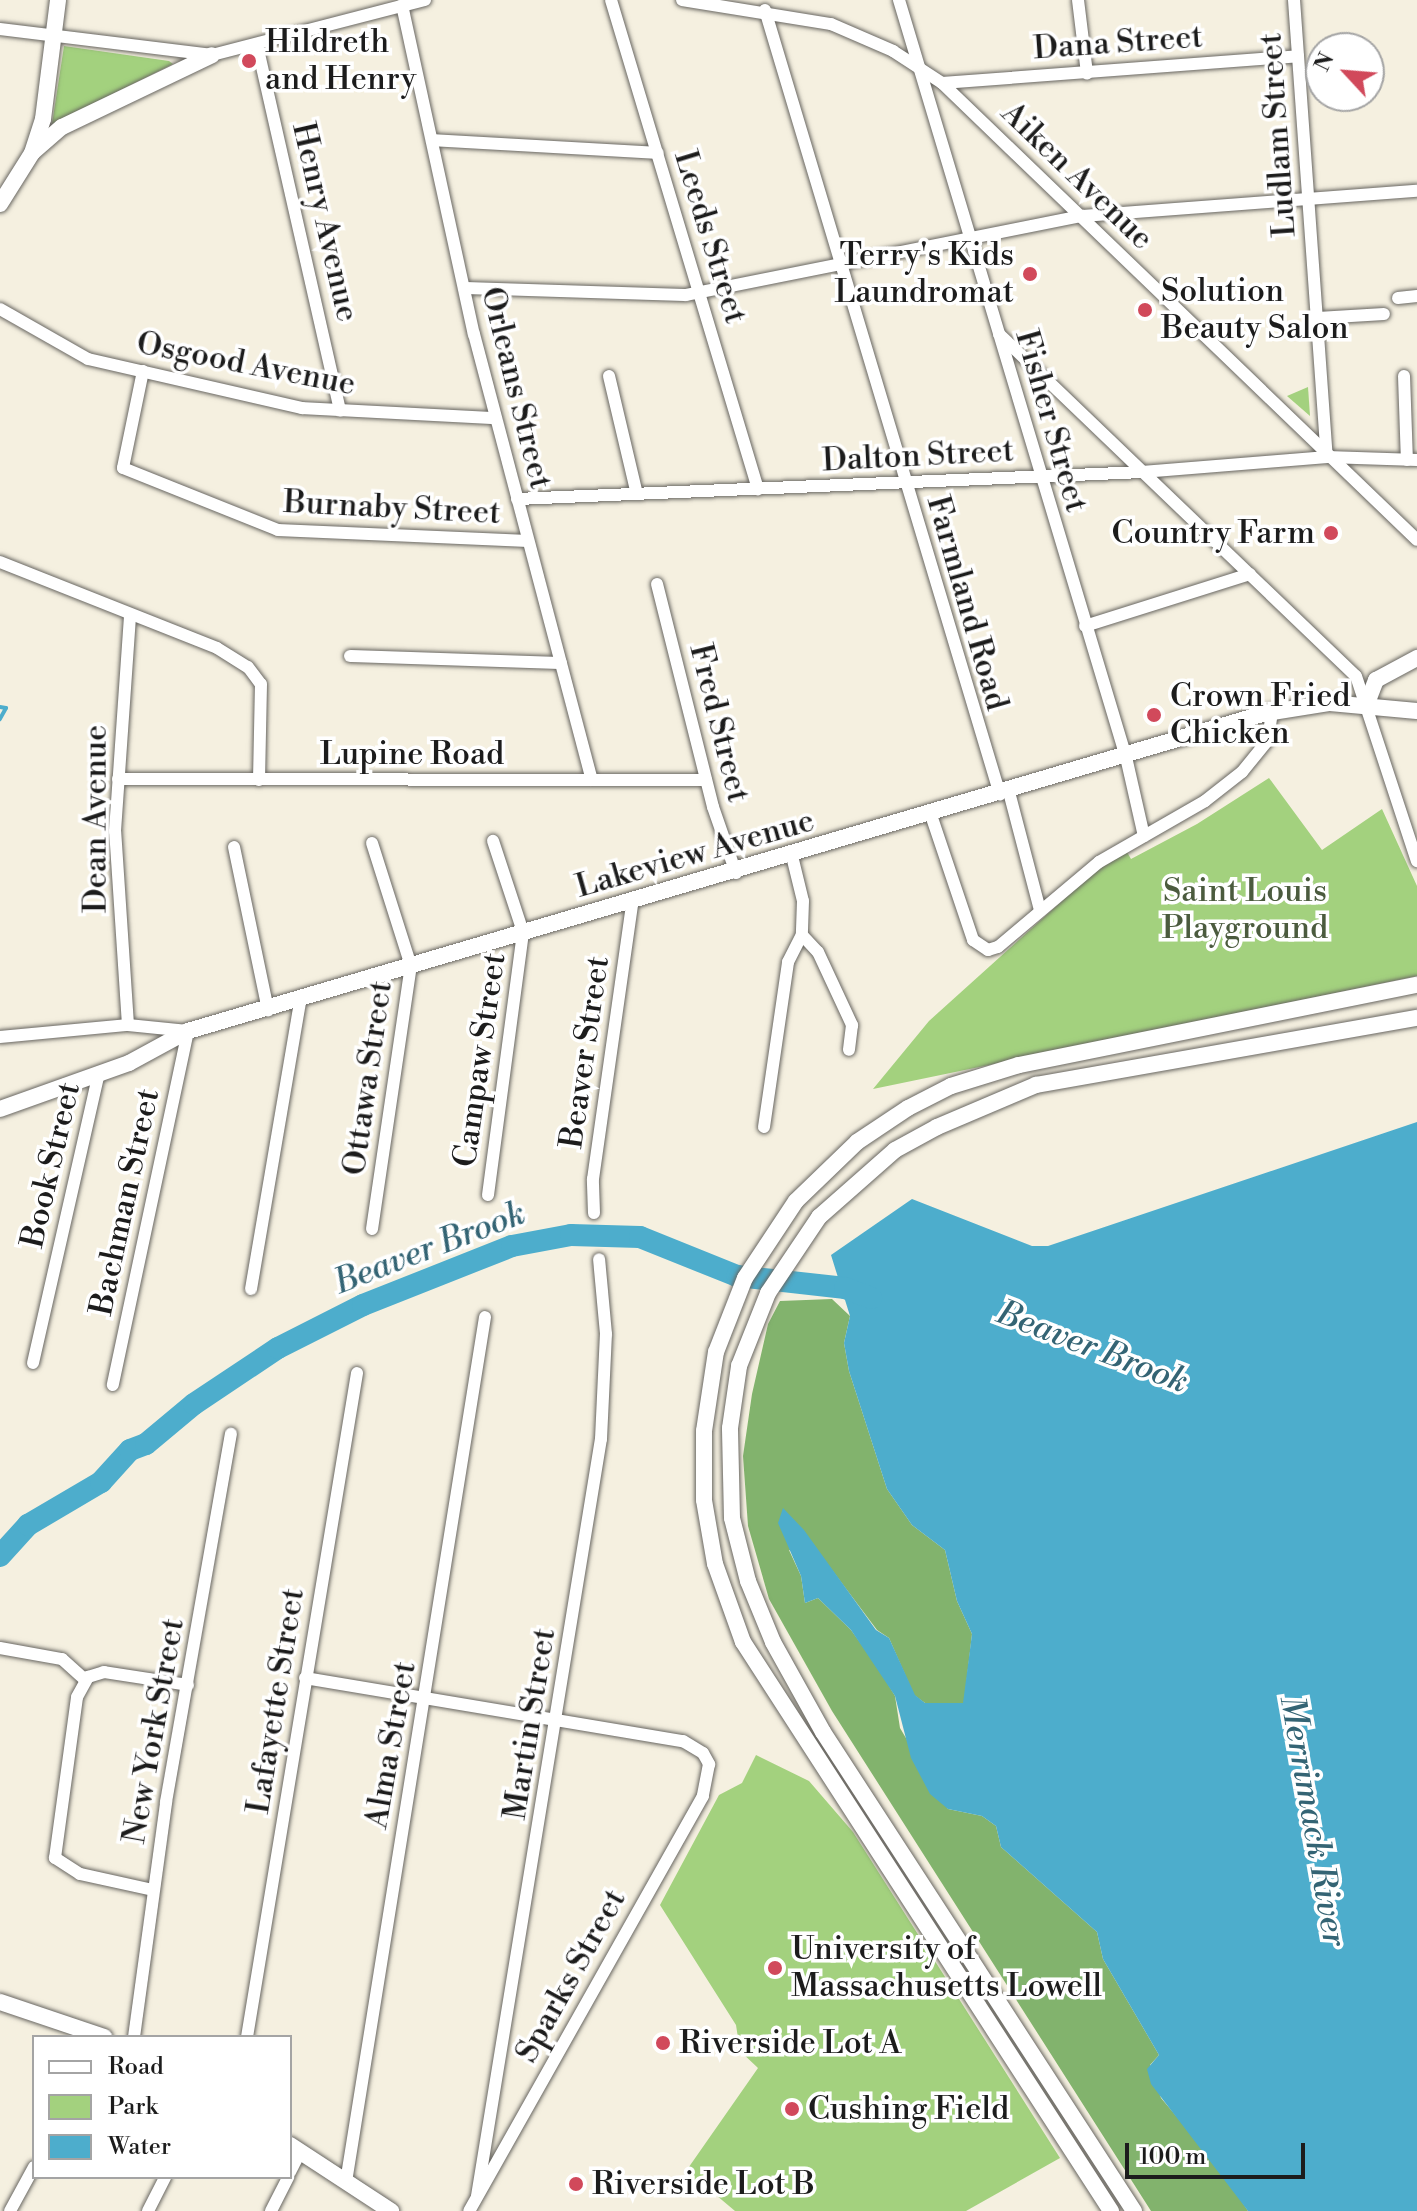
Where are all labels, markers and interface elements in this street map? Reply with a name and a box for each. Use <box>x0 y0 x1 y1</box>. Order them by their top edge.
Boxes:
street label: Dana Street <box>1032 18 1204 68</box>
place label: Hildreth and Henry <box>265 24 416 99</box>
street label: Ludlam Street <box>1252 32 1304 238</box>
north arrow <box>1305 32 1385 112</box>
text: N <box>1309 48 1341 76</box>
marker: Hildreth and Henry <box>240 52 258 70</box>
street label: Aiken Avenue <box>993 94 1161 258</box>
street label: Henry Avenue <box>283 119 367 325</box>
street label: Leeds Street <box>665 146 755 328</box>
place label: Terry's Kids Laundromat <box>834 237 1014 312</box>
marker: Terry's Kids Laundromat <box>1021 265 1039 283</box>
place label: Solution Beauty Salon <box>1161 273 1349 348</box>
street label: Orleans Street <box>472 283 560 493</box>
marker: Solution Beauty Salon <box>1136 301 1154 319</box>
street label: Osgood Avenue <box>133 324 359 404</box>
street label: Fisher Street <box>1007 325 1095 517</box>
street label: Dalton Street <box>821 432 1015 480</box>
street label: Burnaby Street <box>283 483 501 533</box>
street label: Farmland Road <box>918 491 1016 715</box>
place label: Country Farm <box>1112 514 1315 552</box>
marker: Country Farm <box>1322 524 1340 542</box>
street label: Fred Street <box>681 640 757 806</box>
place label: Crown Fried Chicken <box>1170 678 1351 753</box>
marker: Crown Fried Chicken <box>1145 706 1163 724</box>
street label: Dean Avenue <box>77 725 115 913</box>
street label: Lupine Road <box>320 735 504 773</box>
street label: Lakeview Avenue <box>571 802 819 906</box>
park label: Saint Louis Playground <box>1162 873 1328 948</box>
street label: Campaw Street <box>446 950 514 1170</box>
street label: Beaver Street <box>553 954 617 1150</box>
street label: Ottawa Street <box>335 978 401 1178</box>
street label: Book Street <box>13 1079 89 1251</box>
street label: Bachman Street <box>82 1085 168 1319</box>
water label: Beaver Brook <box>329 1194 531 1304</box>
water label: Beaver Brook <box>991 1293 1193 1403</box>
street label: Lafayette Street <box>239 1585 313 1817</box>
street label: New York Street <box>115 1615 193 1847</box>
street label: Martin Street <box>496 1625 564 1823</box>
street label: Alma Street <box>357 1658 425 1832</box>
water label: Merrimack River <box>1270 1692 1354 1950</box>
street label: Sparks Street <box>508 1883 634 2069</box>
place label: University of Massachusetts Lowell <box>791 1931 1102 2006</box>
marker: University of Massachusetts Lowell <box>766 1959 784 1977</box>
place label: Riverside Lot A <box>679 2024 901 2062</box>
marker: Riverside Lot A <box>654 2034 672 2052</box>
legend <box>32 2035 292 2179</box>
text: Road <box>108 2052 164 2082</box>
place label: Cushing Field <box>808 2090 1009 2128</box>
text: Park <box>108 2092 158 2122</box>
marker: Cushing Field <box>783 2100 801 2118</box>
scale bar <box>1129 2127 1309 2177</box>
text: Water <box>108 2132 171 2162</box>
text: 100 m <box>1139 2142 1206 2172</box>
place label: Riverside Lot B <box>592 2165 815 2203</box>
marker: Riverside Lot B <box>567 2175 585 2193</box>

